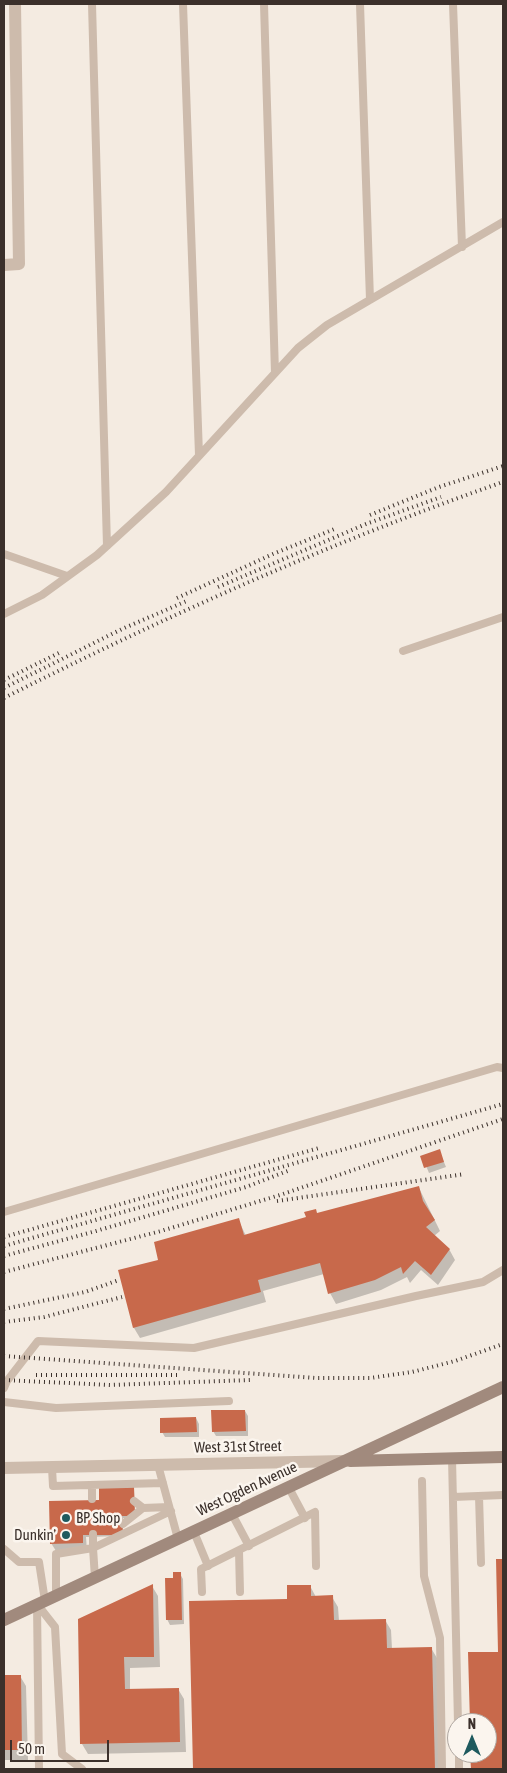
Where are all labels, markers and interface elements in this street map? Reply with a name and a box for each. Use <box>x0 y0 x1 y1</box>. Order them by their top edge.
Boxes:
street label: West 31st Street <box>194 1437 282 1457</box>
street label: West Ogden Avenue <box>194 1458 300 1520</box>
place label: BP Shop <box>76 1509 120 1527</box>
marker: BP Shop <box>60 1512 72 1524</box>
place label: Dunkin' <box>14 1526 56 1544</box>
marker: Dunkin' <box>60 1529 72 1541</box>
north arrow <box>447 1713 497 1763</box>
text: N <box>468 1716 476 1732</box>
scale bar <box>12 1730 111 1762</box>
text: 50 m <box>18 1740 45 1757</box>

